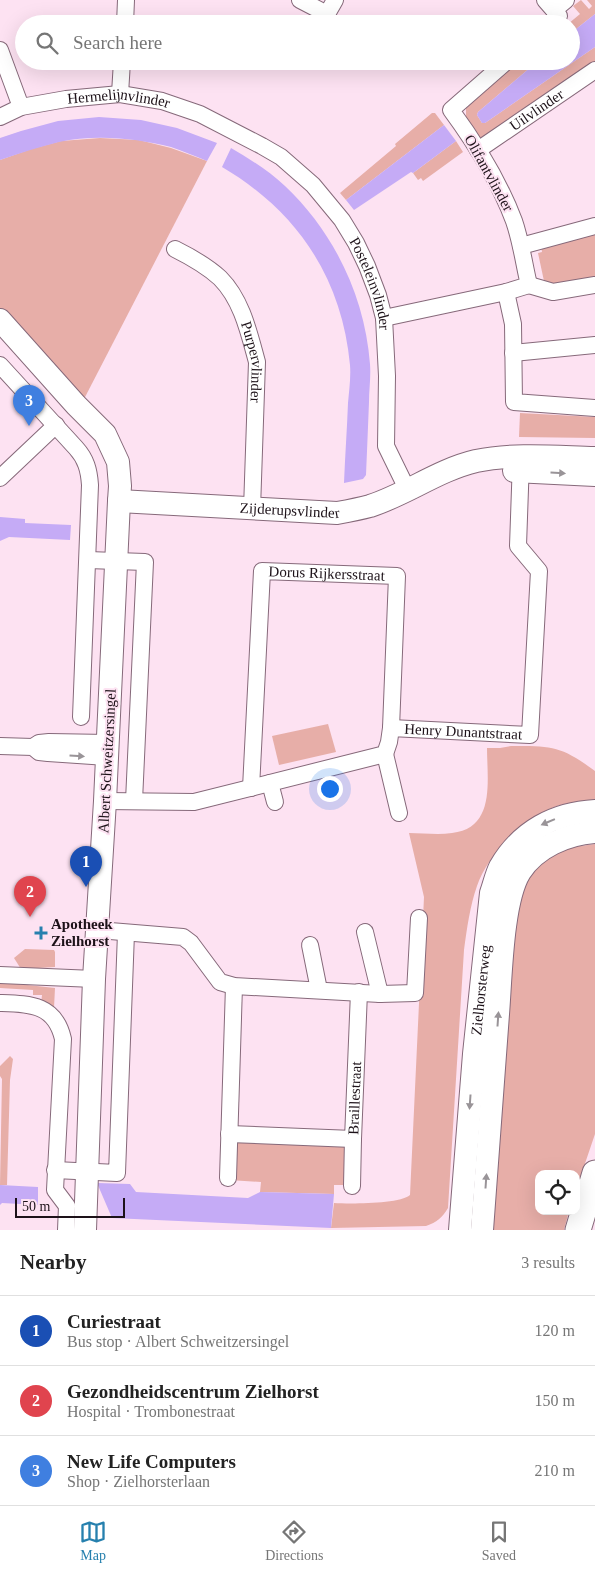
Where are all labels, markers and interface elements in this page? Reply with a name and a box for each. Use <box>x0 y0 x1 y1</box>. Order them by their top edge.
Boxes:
search box <box>15 15 580 70</box>
icon: search <box>33 29 61 57</box>
text: Search here <box>73 32 162 53</box>
street label: Hermelijnvlinder <box>67 86 172 111</box>
street label: Uilvlinder <box>507 86 567 134</box>
street label: Olifantvlinder <box>461 132 517 214</box>
street label: Posteleinvlinder <box>346 234 393 330</box>
street label: Purpervlinder <box>238 319 265 403</box>
pin: 3 <box>13 385 45 426</box>
one-way arrow <box>550 470 566 478</box>
street label: Zijderupsvlinder <box>239 500 341 521</box>
street label: Dorus Rijkersstraat <box>268 563 386 584</box>
street label: Albert Schweitzersingel <box>95 688 119 834</box>
street label: Henry Dunantstraat <box>404 721 523 743</box>
one-way arrow <box>70 752 86 760</box>
your location <box>317 776 343 802</box>
one-way arrow <box>541 818 555 826</box>
pin: 1 <box>70 846 102 887</box>
pin: 2 <box>14 876 46 917</box>
place label: Apotheek Zielhorst <box>51 916 113 949</box>
marker: Apotheek Zielhorst <box>35 927 47 939</box>
street label: Zielhorsterweg <box>468 943 494 1036</box>
one-way arrow <box>494 1011 502 1027</box>
street label: Braillestraat <box>345 1060 364 1135</box>
one-way arrow <box>466 1094 474 1110</box>
map controls <box>535 1170 580 1215</box>
button: locate <box>535 1170 580 1215</box>
one-way arrow <box>482 1173 490 1189</box>
scale bar <box>15 1195 125 1218</box>
text: 50 m <box>22 1199 50 1214</box>
text: Nearby <box>20 1250 87 1274</box>
text: 3 results <box>521 1254 575 1271</box>
text: Curiestraat <box>67 1311 161 1332</box>
text: 1 <box>32 1322 40 1339</box>
text: 120 m <box>535 1322 575 1339</box>
text: Bus stop · Albert Schweitzersingel <box>67 1333 289 1350</box>
text: Gezondheidscentrum Zielhorst <box>67 1381 319 1402</box>
text: 2 <box>32 1392 40 1409</box>
text: 150 m <box>535 1392 575 1409</box>
text: Hospital · Trombonestraat <box>67 1403 235 1420</box>
text: New Life Computers <box>67 1451 236 1472</box>
text: 3 <box>32 1462 40 1479</box>
text: 210 m <box>535 1462 575 1479</box>
text: Shop · Zielhorsterlaan <box>67 1473 210 1490</box>
tab: Map <box>79 1518 107 1564</box>
tab: Directions <box>265 1518 324 1564</box>
tab: Saved <box>482 1518 516 1564</box>

